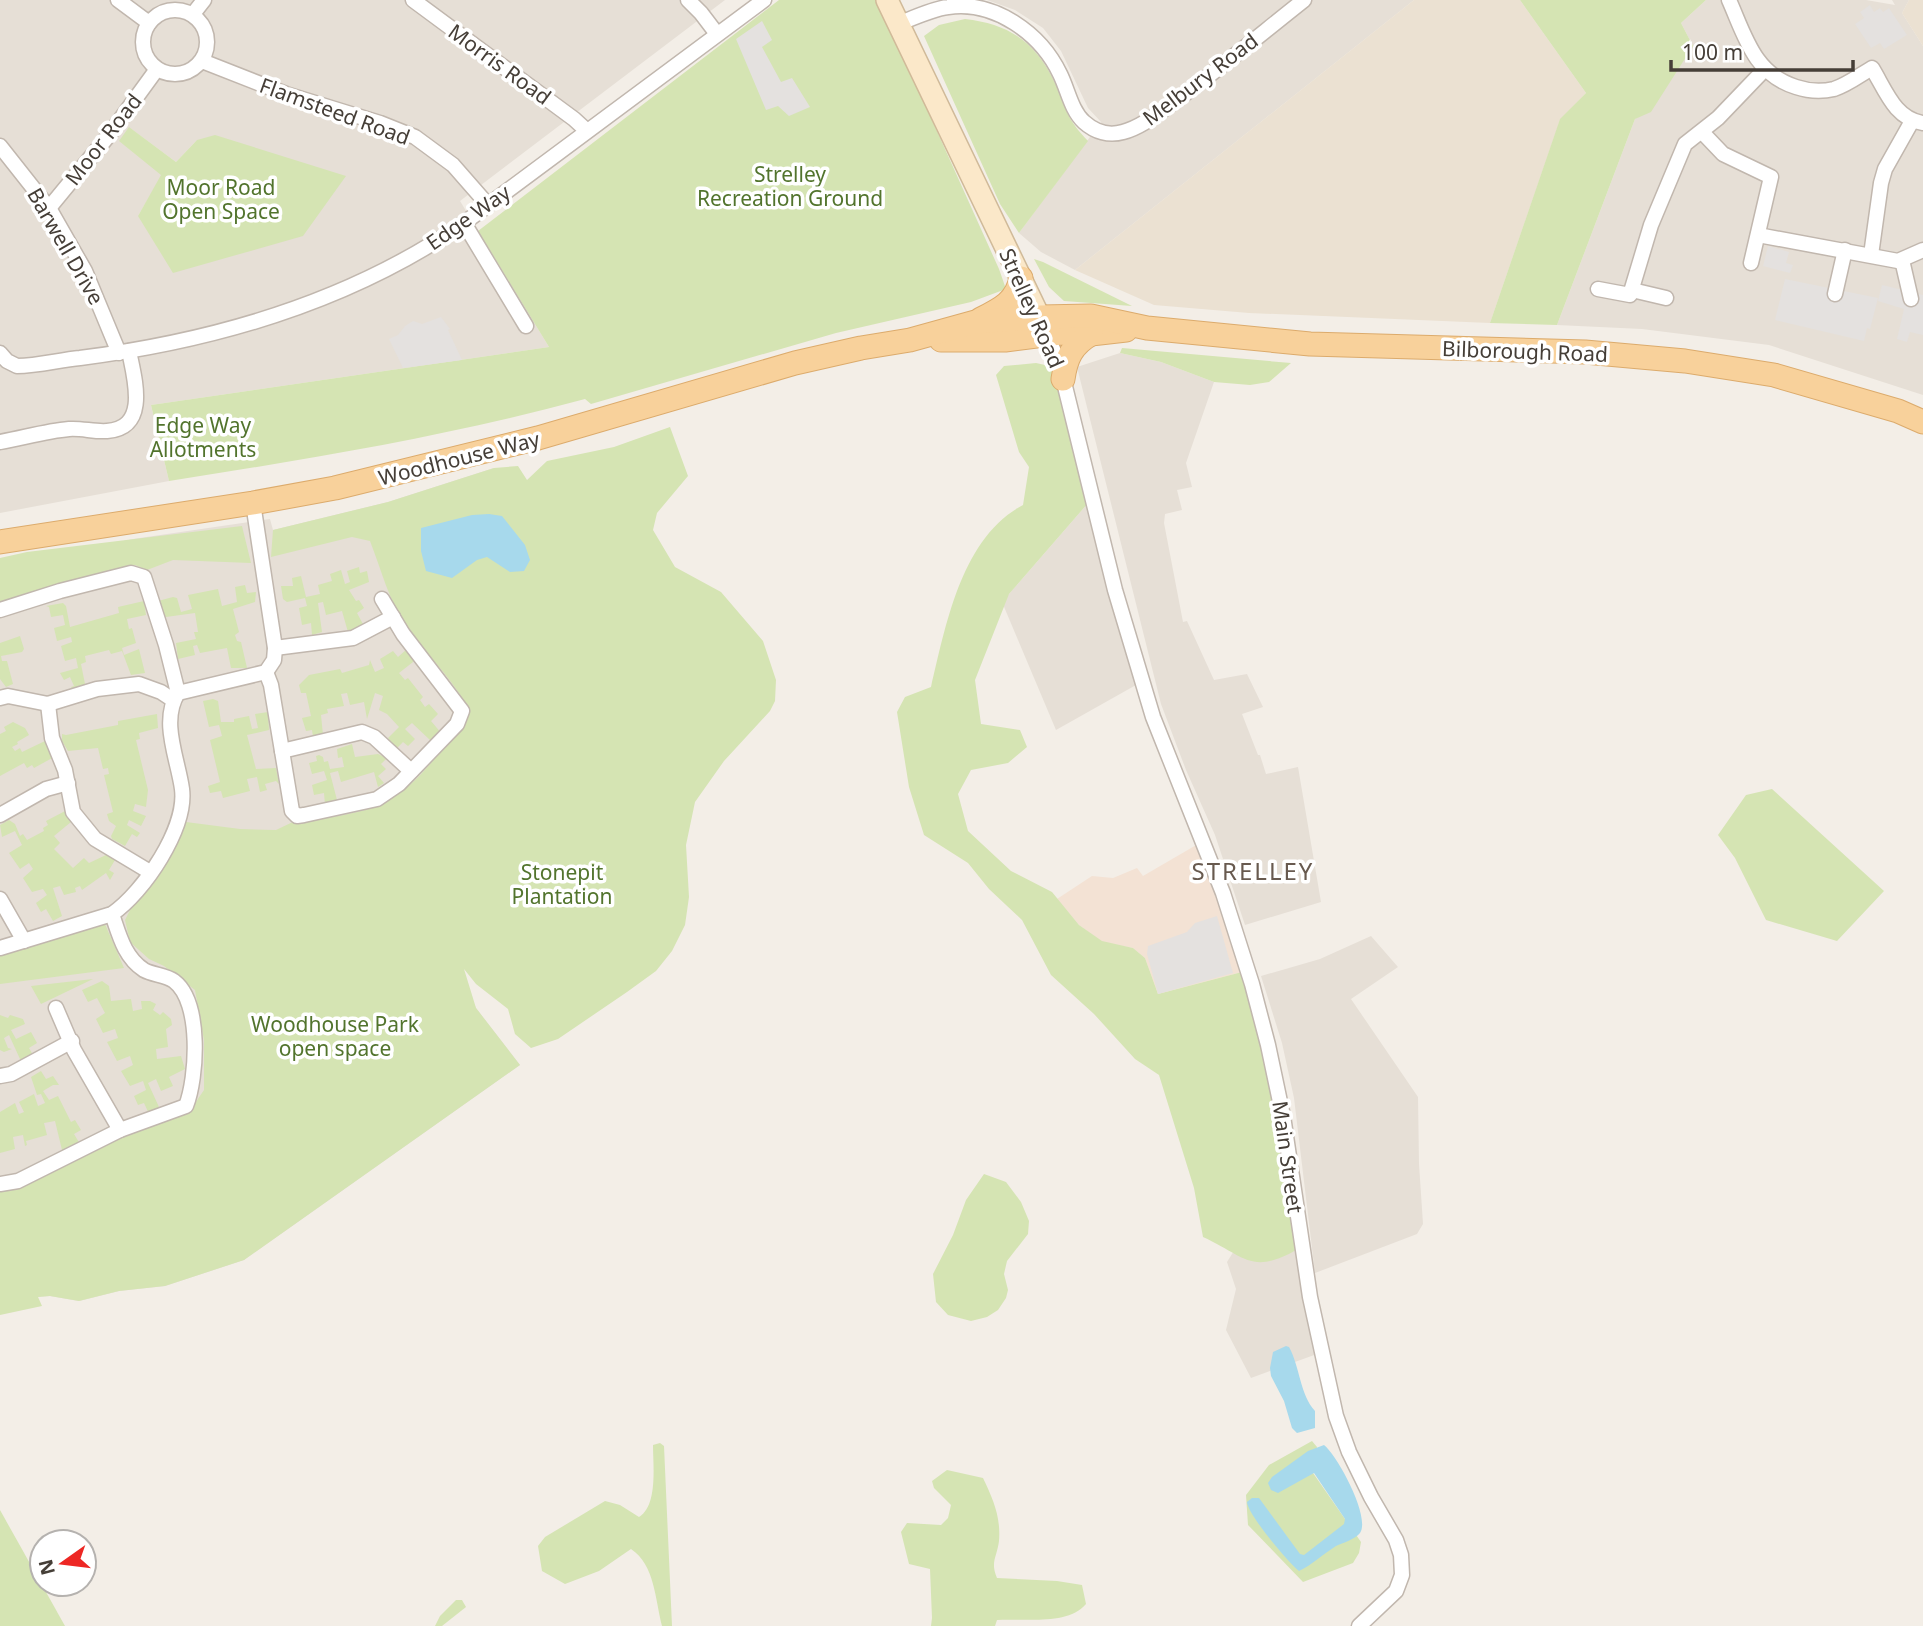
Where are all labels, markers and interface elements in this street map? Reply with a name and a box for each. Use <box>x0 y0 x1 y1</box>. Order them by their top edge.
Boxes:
street label: Morris Road <box>443 17 557 111</box>
street label: Melbury Road <box>1137 26 1263 132</box>
scale bar <box>1671 28 1853 72</box>
text: 100 m <box>1682 38 1743 66</box>
street label: Flamsteed Road <box>256 71 414 151</box>
street label: Moor Road <box>58 87 148 191</box>
park label: Strelley Recreation Ground <box>697 160 883 212</box>
park label: Moor Road Open Space <box>162 173 280 225</box>
street label: Edge Way <box>420 178 516 256</box>
street label: Barwell Drive <box>21 182 111 310</box>
street label: Strelley Road <box>993 244 1071 372</box>
street label: Bilborough Road <box>1442 334 1608 368</box>
park label: Edge Way Allotments <box>150 411 256 463</box>
street label: Woodhouse Way <box>376 424 543 492</box>
district label: STRELLEY <box>1192 854 1314 887</box>
park label: Stonepit Plantation <box>512 858 612 910</box>
park label: Woodhouse Park open space <box>251 1010 420 1062</box>
street label: Main Street <box>1266 1099 1310 1215</box>
north arrow <box>28 1528 98 1598</box>
text: N <box>32 1556 61 1578</box>

